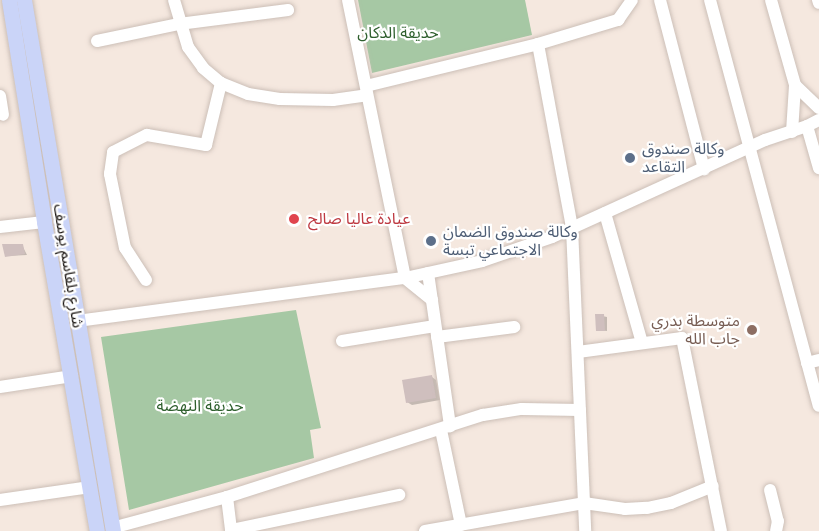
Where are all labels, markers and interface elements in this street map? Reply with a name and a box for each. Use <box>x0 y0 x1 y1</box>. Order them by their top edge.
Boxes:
park label: حديقة الدكان <box>357 23 439 43</box>
place label: وكالة صندوق التقاعد <box>642 139 725 177</box>
marker: وكالة صندوق التقاعد <box>623 151 637 165</box>
street label: شارع بلقاسم يوسف <box>49 203 87 329</box>
place label: عيادة عاليا صالح <box>308 209 410 229</box>
marker: عيادة عاليا صالح <box>285 210 303 228</box>
place label: وكالة صندوق الضمان الاجتماعي تبسة <box>443 222 578 260</box>
marker: وكالة صندوق الضمان الاجتماعي تبسة <box>424 234 438 248</box>
place label: متوسطة بدري جاب الله <box>651 311 740 349</box>
marker: متوسطة بدري جاب الله <box>745 323 759 337</box>
park label: حديقة النهضة <box>156 396 244 416</box>

